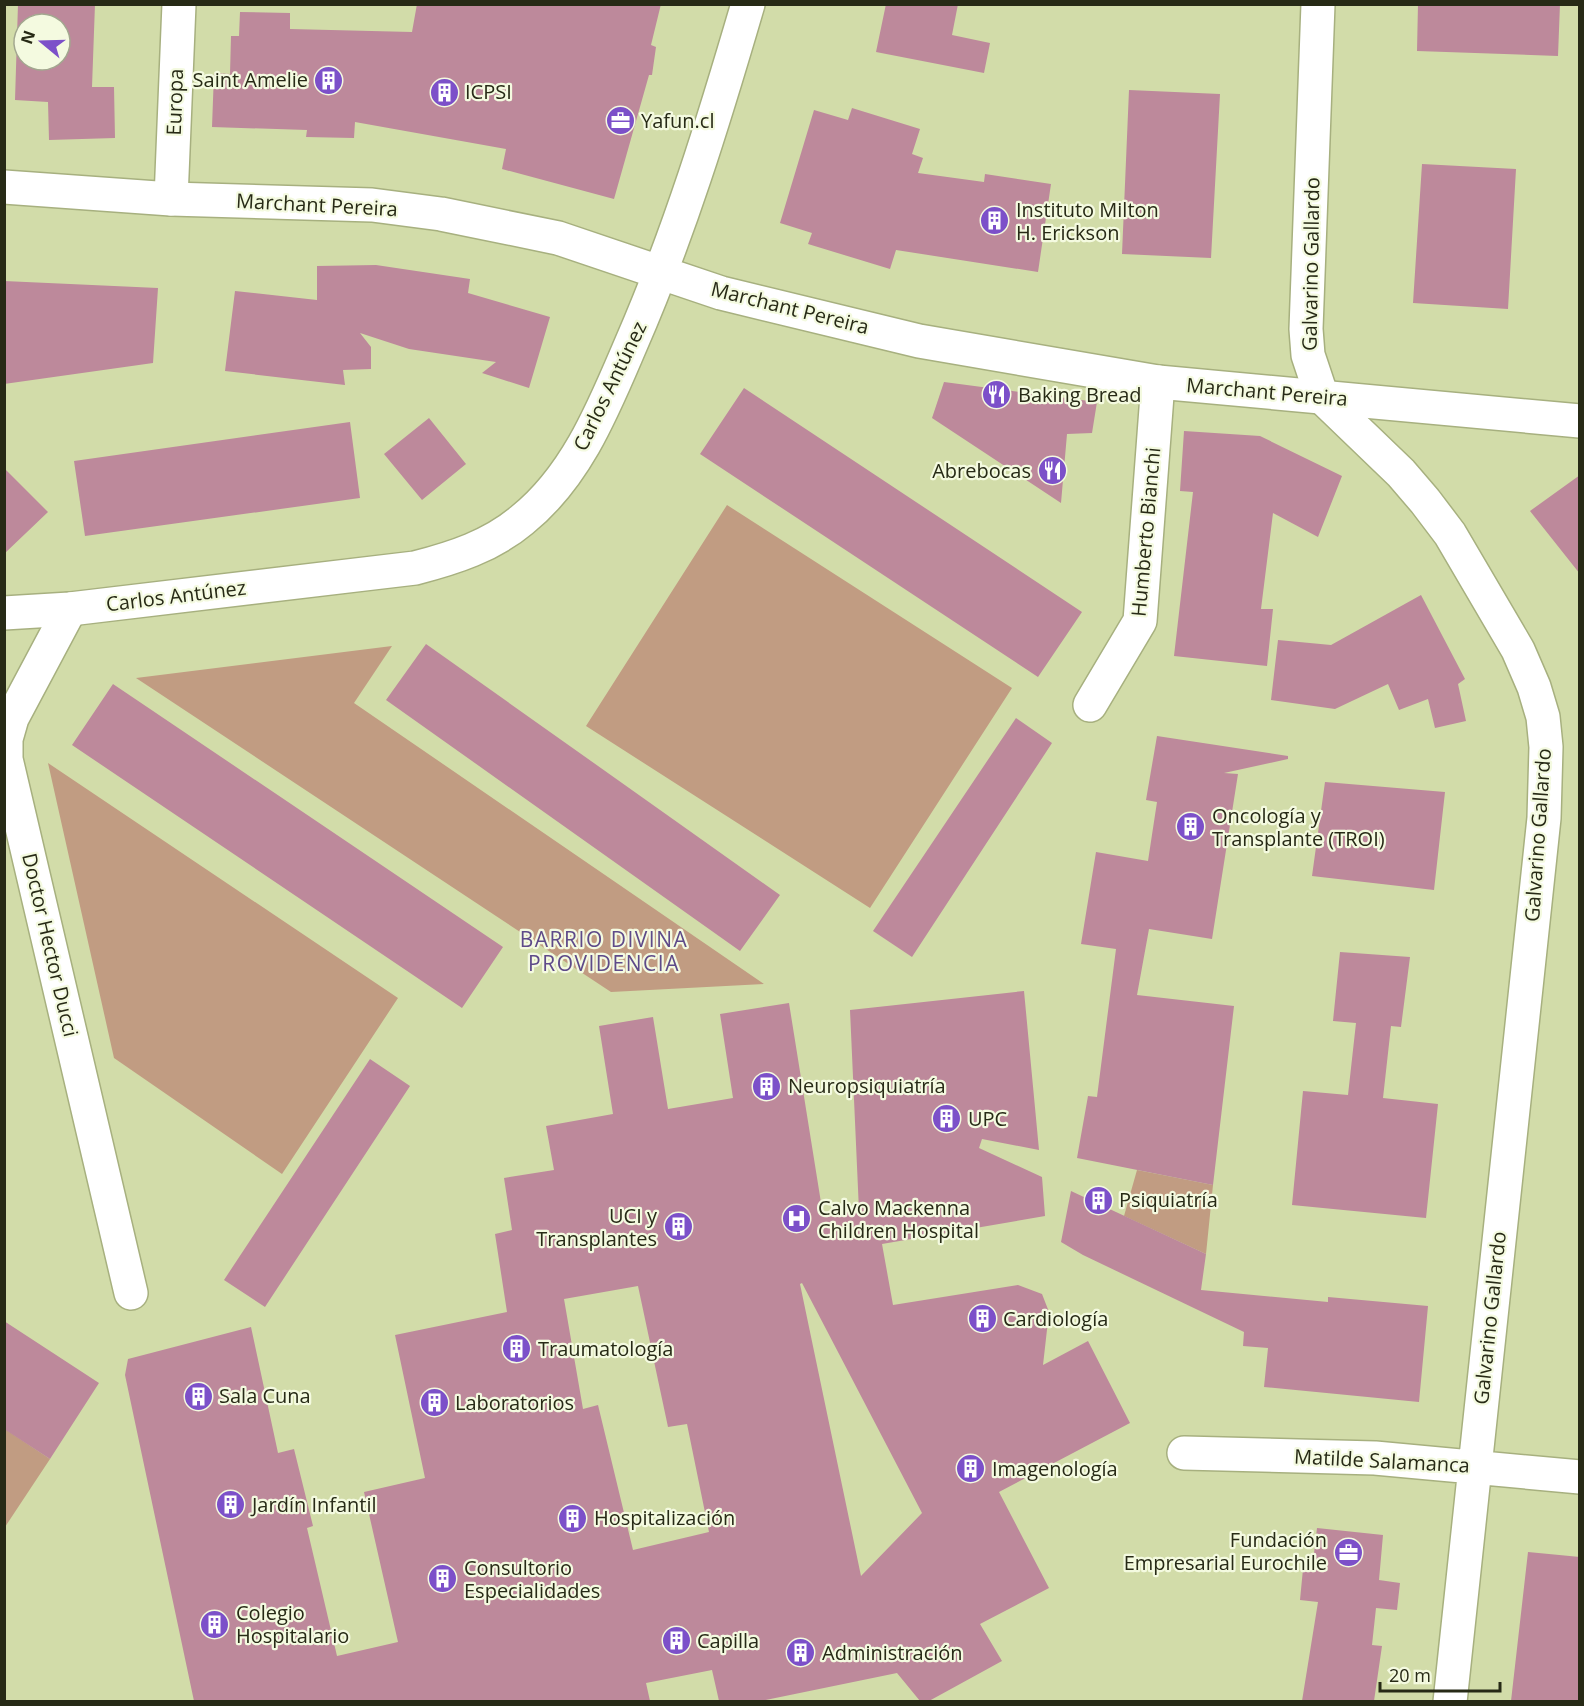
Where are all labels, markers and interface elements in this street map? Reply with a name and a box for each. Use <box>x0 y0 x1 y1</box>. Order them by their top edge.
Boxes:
north arrow <box>12 12 72 72</box>
text: N <box>15 27 40 47</box>
building icon: Saint Amelie <box>313 64 345 96</box>
place label: Saint Amelie <box>193 66 308 93</box>
street label: Europa <box>160 68 189 136</box>
building icon: ICPSI <box>428 76 460 108</box>
place label: ICPSI <box>465 78 512 105</box>
office icon: Yafun.cl <box>604 105 636 137</box>
place label: Yafun.cl <box>641 107 714 134</box>
street label: Galvarino Gallardo <box>1295 177 1326 351</box>
street label: Marchant Pereira <box>236 187 399 222</box>
place label: Instituto Milton H. Erickson <box>1016 196 1159 246</box>
building icon: Instituto Milton H. Erickson <box>979 205 1011 237</box>
street label: Marchant Pereira <box>708 275 872 340</box>
street label: Carlos Antúnez <box>567 317 653 455</box>
street label: Marchant Pereira <box>1185 371 1349 412</box>
restaurant icon: Baking Bread <box>981 379 1013 411</box>
place label: Baking Bread <box>1018 381 1142 408</box>
street label: Humberto Bianchi <box>1125 446 1166 618</box>
restaurant icon: Abrebocas <box>1036 455 1068 487</box>
place label: Abrebocas <box>932 457 1031 484</box>
street label: Carlos Antúnez <box>104 574 247 617</box>
street label: Galvarino Gallardo <box>1518 747 1557 923</box>
place label: Oncología y Transplante (TROI) <box>1212 802 1385 852</box>
building icon: Oncología y Transplante (TROI) <box>1175 811 1207 843</box>
street label: Doctor Hector Ducci <box>16 850 85 1039</box>
district label: BARRIO DIVINA PROVIDENCIA <box>520 925 688 977</box>
building icon: Neuropsiquiatría <box>751 1070 783 1102</box>
place label: Neuropsiquiatría <box>788 1072 946 1099</box>
building icon: UPC <box>931 1103 963 1135</box>
place label: UPC <box>968 1105 1007 1132</box>
building icon: Psiquiatría <box>1082 1184 1114 1216</box>
place label: Psiquiatría <box>1119 1186 1218 1213</box>
place label: Calvo Mackenna Children Hospital <box>818 1194 979 1244</box>
place label: UCI y Transplantes <box>536 1202 658 1252</box>
hospital icon: Calvo Mackenna Children Hospital <box>781 1203 813 1235</box>
building icon: UCI y Transplantes <box>662 1211 694 1243</box>
street label: Galvarino Gallardo <box>1467 1230 1512 1406</box>
building icon: Cardiología <box>966 1303 998 1335</box>
place label: Cardiología <box>1003 1305 1108 1332</box>
building icon: Traumatología <box>501 1333 533 1365</box>
place label: Traumatología <box>538 1335 673 1362</box>
building icon: Sala Cuna <box>182 1380 214 1412</box>
place label: Sala Cuna <box>219 1382 311 1409</box>
building icon: Laboratorios <box>418 1387 450 1419</box>
place label: Laboratorios <box>455 1389 574 1416</box>
street label: Matilde Salamanca <box>1294 1442 1471 1479</box>
building icon: Imagenología <box>955 1453 987 1485</box>
place label: Imagenología <box>992 1455 1118 1482</box>
building icon: Jardín Infantil <box>215 1489 247 1521</box>
place label: Jardín Infantil <box>250 1491 377 1518</box>
building icon: Hospitalización <box>557 1502 589 1534</box>
place label: Hospitalización <box>594 1504 735 1531</box>
place label: Fundación Empresarial Eurochile <box>1124 1526 1327 1576</box>
office icon: Fundación Empresarial Eurochile <box>1332 1536 1364 1568</box>
place label: Consultorio Especialidades <box>464 1554 600 1604</box>
building icon: Consultorio Especialidades <box>427 1563 459 1595</box>
place label: Colegio Hospitalario <box>236 1599 349 1649</box>
building icon: Colegio Hospitalario <box>199 1609 231 1641</box>
building icon: Capilla <box>660 1625 692 1657</box>
place label: Capilla <box>697 1627 759 1654</box>
building icon: Administración <box>785 1637 817 1669</box>
place label: Administración <box>822 1639 963 1666</box>
scale bar <box>1380 1655 1500 1693</box>
text: 20 m <box>1389 1663 1431 1687</box>

